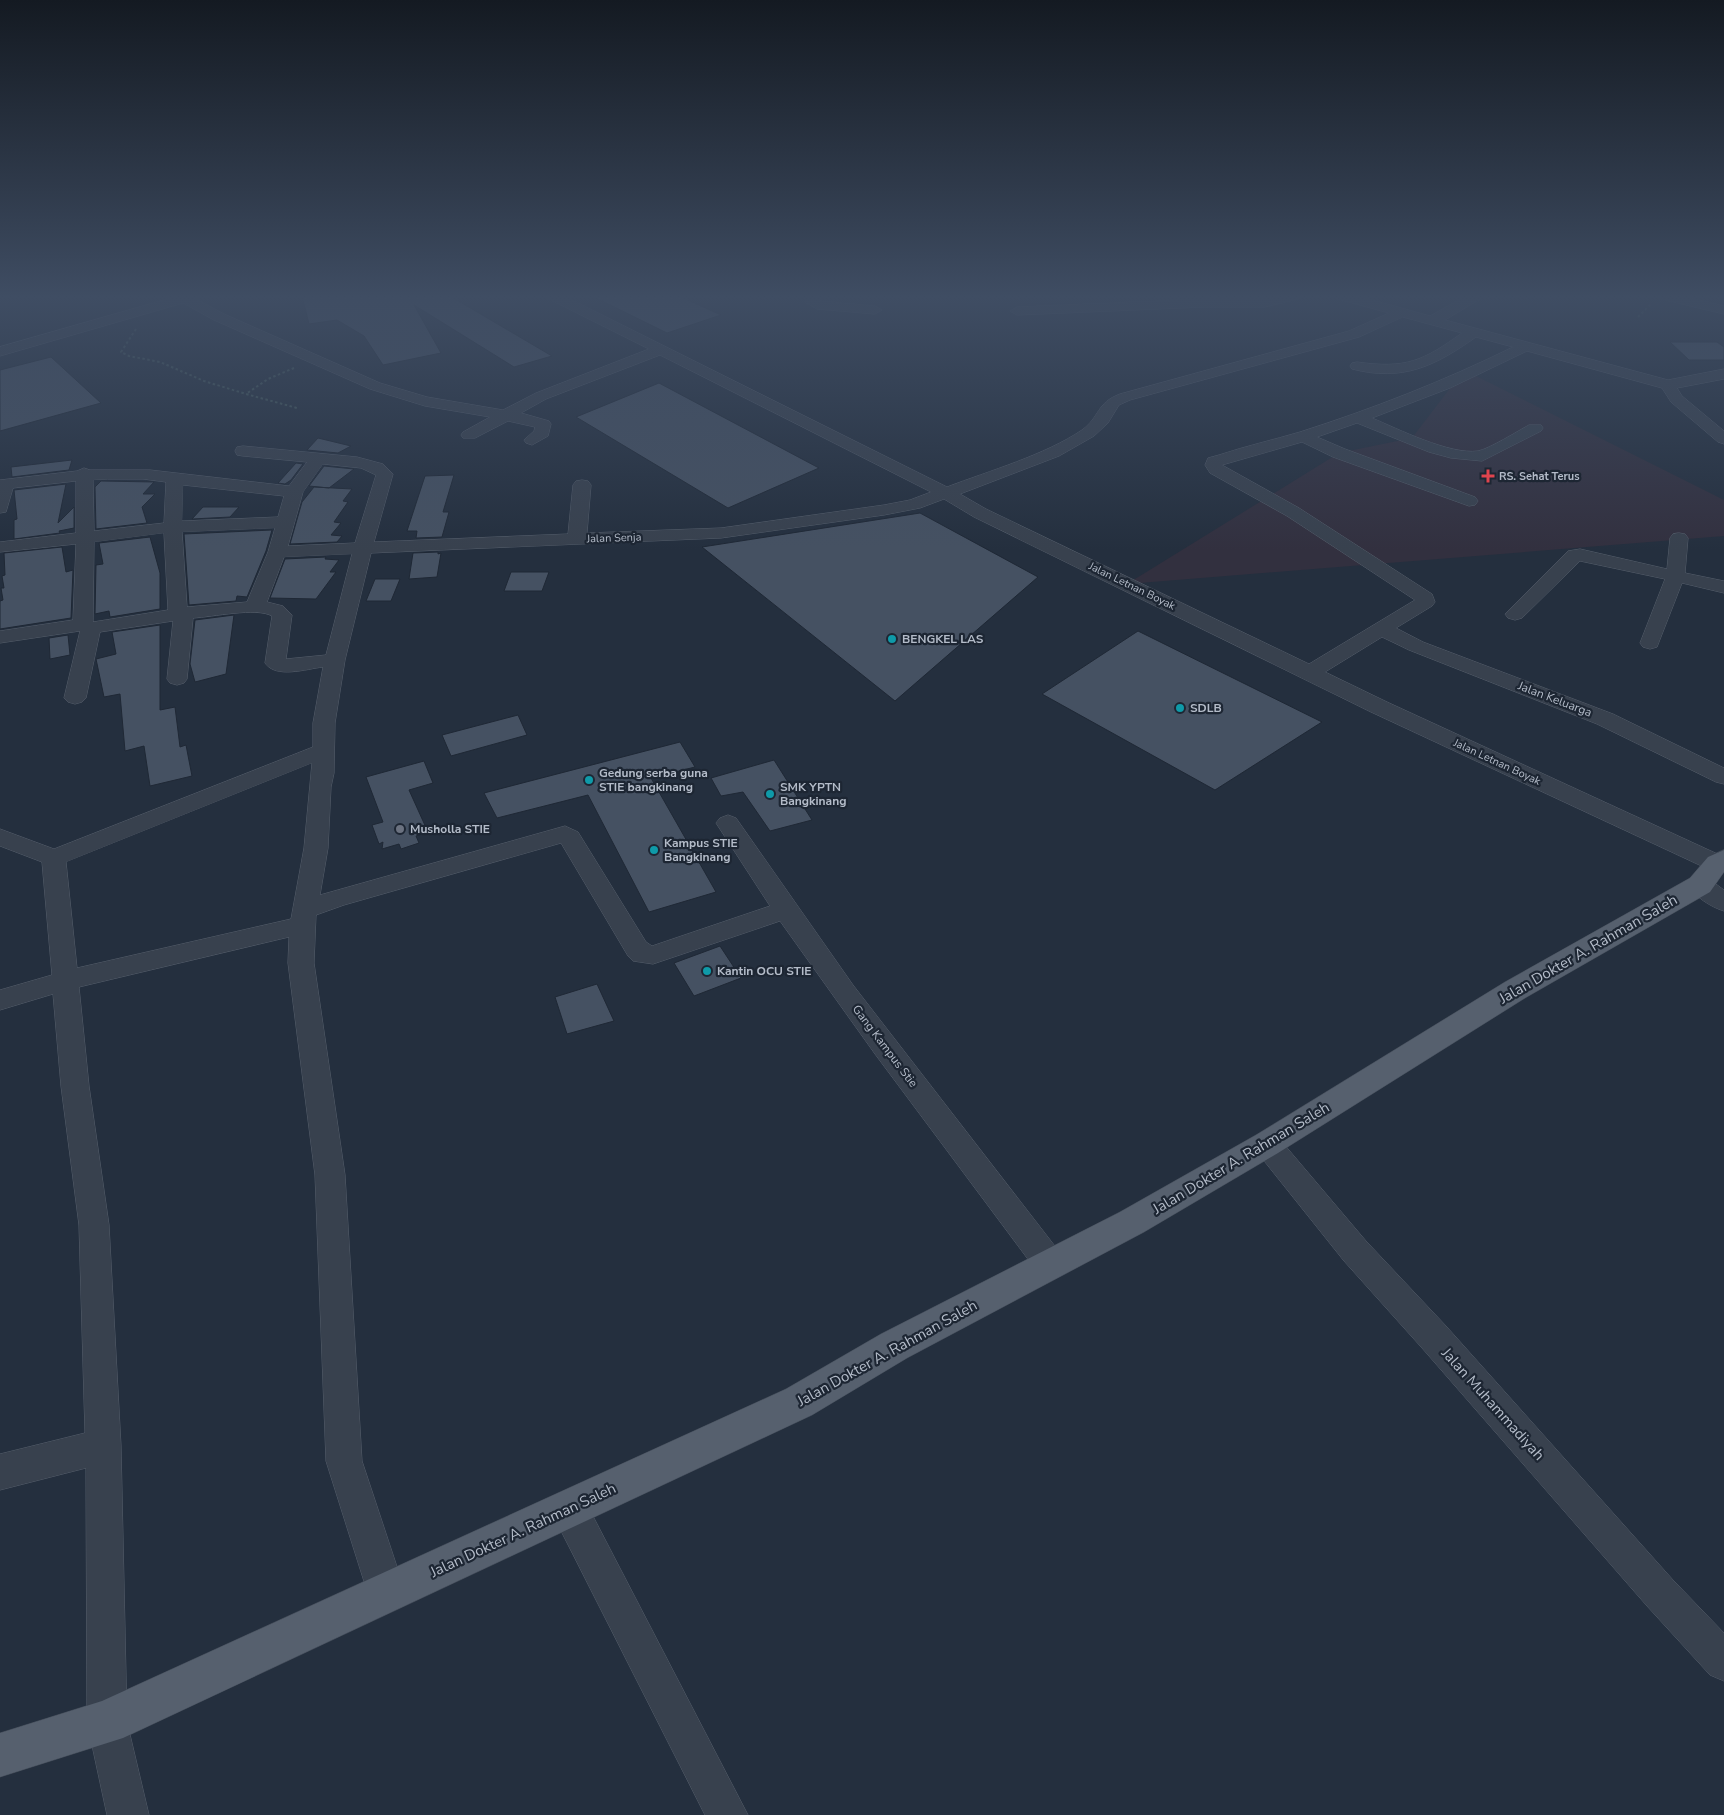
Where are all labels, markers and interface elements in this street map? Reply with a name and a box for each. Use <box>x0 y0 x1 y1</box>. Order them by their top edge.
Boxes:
marker: RS. Sehat Terus <box>1481 469 1495 483</box>
place label: RS. Sehat Terus <box>1499 469 1580 484</box>
street label: Jalan Senja <box>585 530 642 546</box>
street label: Jalan Letnan Boyak <box>1085 558 1178 614</box>
place label: BENGKEL LAS <box>902 631 984 647</box>
marker: BENGKEL LAS <box>886 633 898 645</box>
street label: Jalan Keluarga <box>1515 677 1594 720</box>
place label: SDLB <box>1190 700 1222 716</box>
marker: SDLB <box>1174 702 1186 714</box>
street label: Jalan Letnan Boyak <box>1450 735 1544 789</box>
place label: Gedung serba guna STIE bangkinang <box>599 765 708 795</box>
marker: Gedung serba guna STIE bangkinang <box>583 774 595 786</box>
place label: SMK YPTN Bangkinang <box>780 779 846 809</box>
marker: SMK YPTN Bangkinang <box>764 788 776 800</box>
place label: Musholla STIE <box>410 821 490 837</box>
marker: Musholla STIE <box>394 823 406 835</box>
place label: Kampus STIE Bangkinang <box>664 835 738 865</box>
marker: Kampus STIE Bangkinang <box>648 844 660 856</box>
street label: Jalan Dokter A. Rahman Saleh <box>1494 890 1681 1009</box>
place label: Kantin OCU STIE <box>717 963 812 979</box>
marker: Kantin OCU STIE <box>701 965 713 977</box>
street label: Gang Kampus Stie <box>849 1001 921 1091</box>
street label: Jalan Dokter A. Rahman Saleh <box>1148 1097 1333 1219</box>
street label: Jalan Dokter A. Rahman Saleh <box>793 1295 981 1411</box>
street label: Jalan Muhammadiyah <box>1436 1343 1549 1465</box>
street label: Jalan Dokter A. Rahman Saleh <box>426 1478 619 1582</box>

